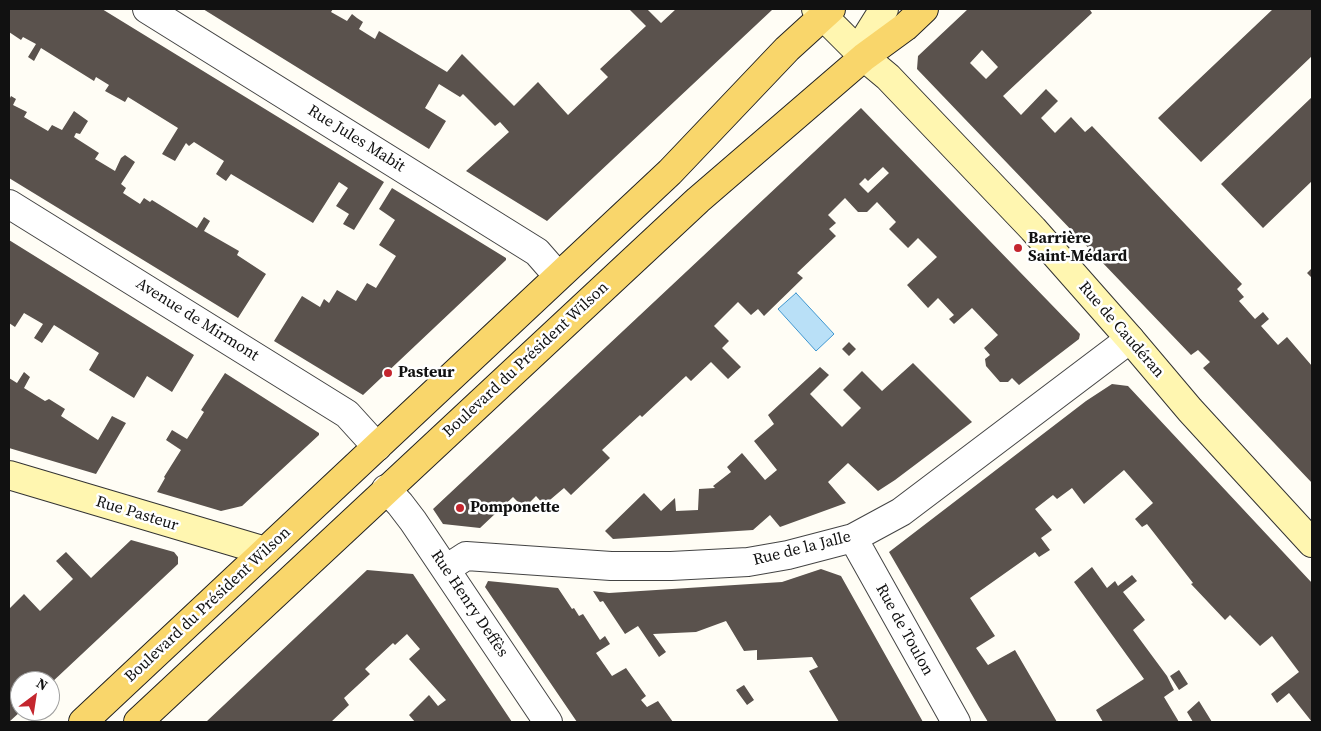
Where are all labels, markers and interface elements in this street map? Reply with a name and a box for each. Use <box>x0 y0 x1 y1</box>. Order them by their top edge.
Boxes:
street label: Rue Jules Mabit <box>304 101 408 177</box>
place label: Barrière Saint-Médard <box>1028 229 1127 267</box>
marker: Barrière Saint-Médard <box>1012 242 1024 254</box>
street label: Avenue de Mirmont <box>132 274 262 366</box>
street label: Boulevard du Président Wilson <box>439 278 613 442</box>
street label: Rue de Caudéran <box>1074 278 1168 382</box>
place label: Pasteur <box>398 363 455 383</box>
marker: Pasteur <box>382 367 394 379</box>
street label: Rue Pasteur <box>93 492 181 536</box>
place label: Pomponette <box>470 498 560 518</box>
marker: Pomponette <box>454 502 466 514</box>
street label: Boulevard du Président Wilson <box>121 523 295 687</box>
street label: Rue de la Jalle <box>751 528 853 570</box>
street label: Rue Henry Deffès <box>426 547 512 661</box>
street label: Rue de Toulon <box>871 581 937 679</box>
north arrow <box>10 671 60 721</box>
text: N <box>33 673 52 695</box>

